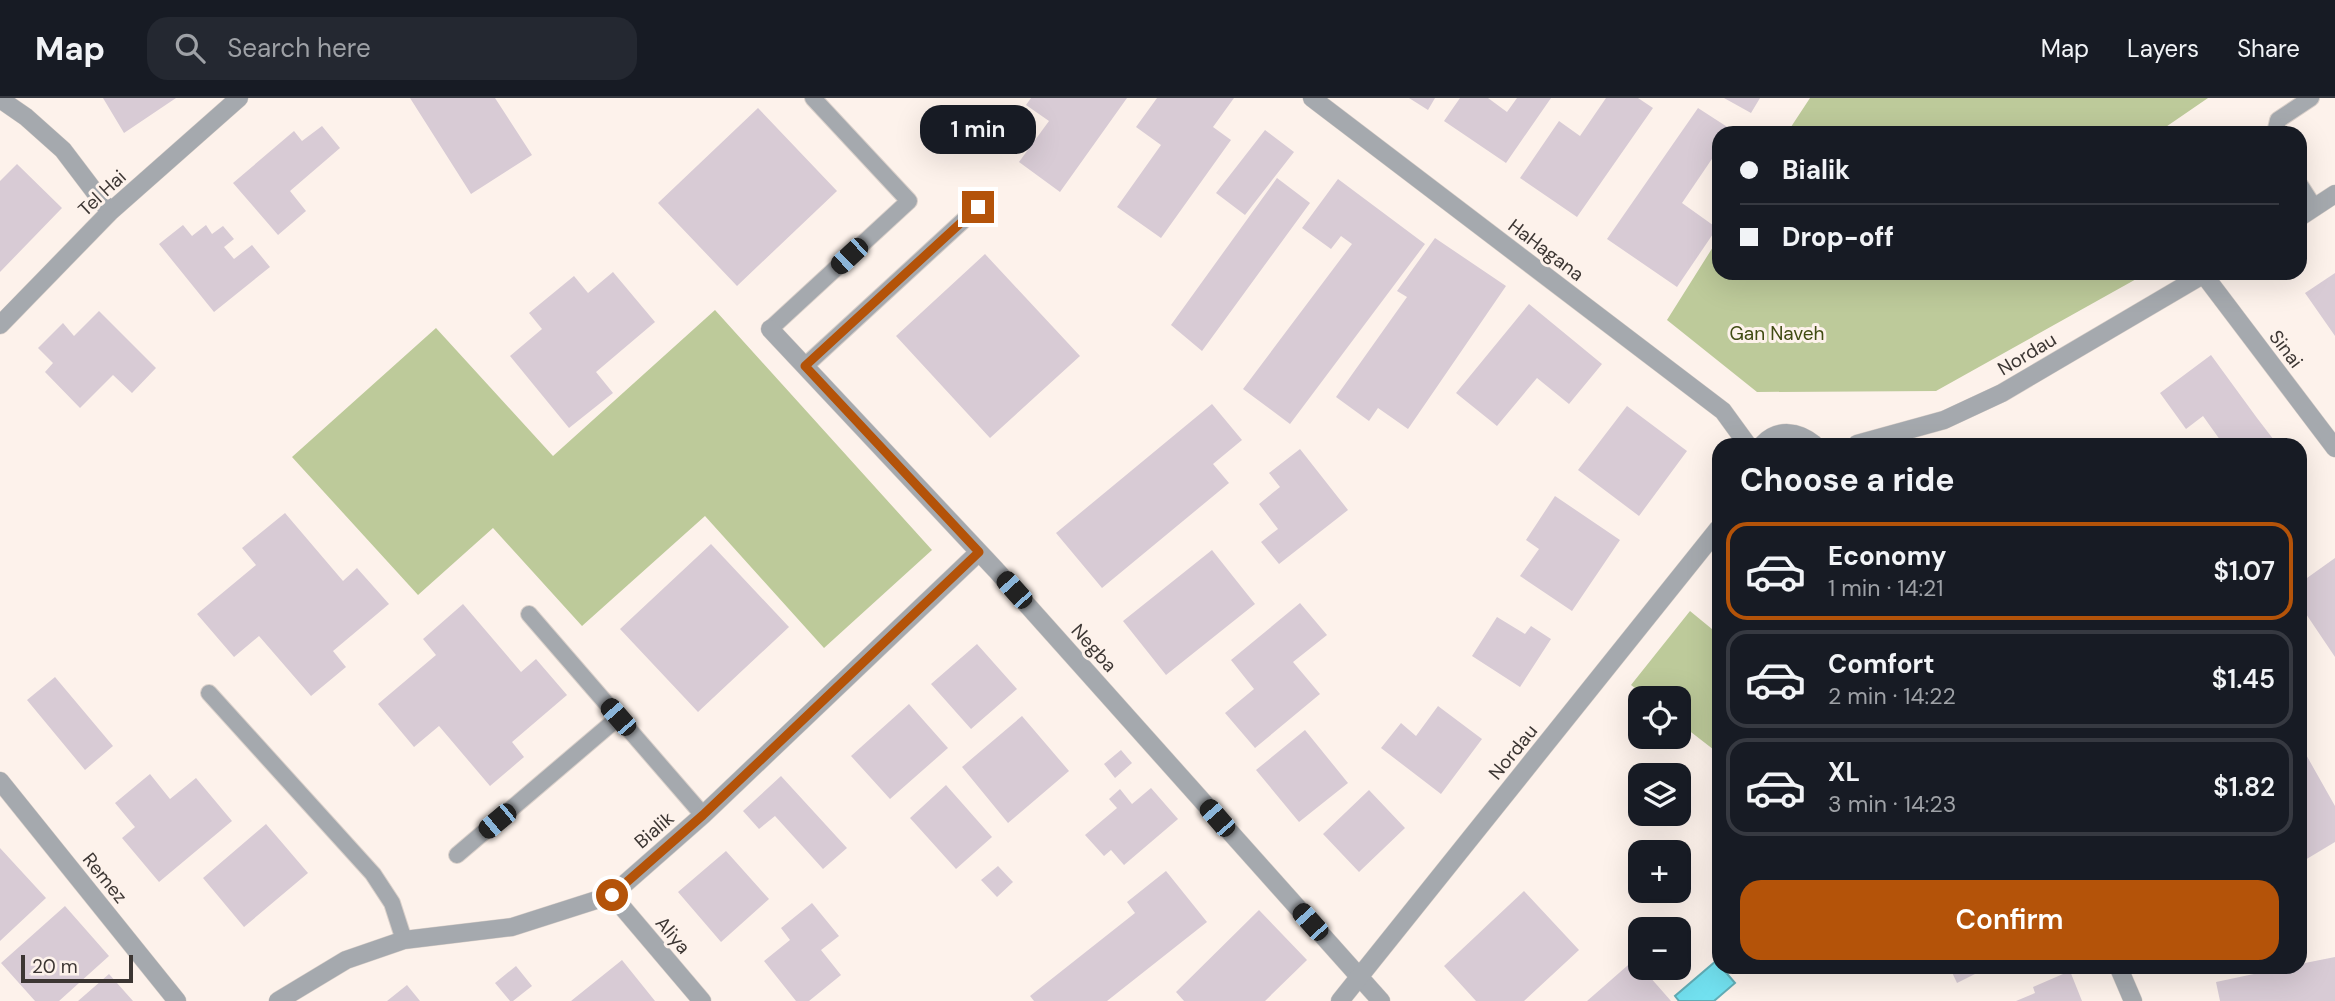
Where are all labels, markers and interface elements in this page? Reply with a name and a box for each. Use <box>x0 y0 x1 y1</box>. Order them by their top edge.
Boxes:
search box <box>147 17 637 80</box>
text: Map <box>35 27 105 70</box>
icon: search <box>171 29 209 67</box>
text: Search here <box>227 31 371 65</box>
text: Map <box>2041 33 2089 64</box>
text: Layers <box>2127 33 2199 64</box>
text: Share <box>2237 33 2300 64</box>
callout: 1 min <box>920 105 1036 154</box>
text: 1 min <box>951 114 1005 144</box>
text: Bialik <box>1782 153 1850 187</box>
street label: Tel Hai <box>73 164 131 222</box>
route end <box>962 191 994 223</box>
street label: HaHagana <box>1503 213 1589 287</box>
text: Drop-off <box>1782 220 1894 254</box>
car <box>827 234 872 278</box>
park label: Gan Naveh <box>1729 321 1825 346</box>
street label: Sinai <box>2264 325 2308 373</box>
street label: Nordau <box>1993 327 2061 381</box>
text: Choose a ride <box>1740 459 1955 501</box>
text: Economy <box>1828 539 1946 573</box>
icon: car <box>1744 540 1807 603</box>
text: $1.07 <box>2213 554 2275 588</box>
car <box>993 567 1036 613</box>
text: 1 min · 14:21 <box>1828 573 1944 603</box>
street label: Negba <box>1066 619 1122 677</box>
text: Comfort <box>1828 647 1934 681</box>
icon: car <box>1744 648 1807 711</box>
text: $1.45 <box>2212 662 2275 696</box>
text: 2 min · 14:22 <box>1828 681 1956 711</box>
map controls <box>1628 686 1691 980</box>
button: locate <box>1628 686 1691 749</box>
car <box>597 694 640 740</box>
street label: Nordau <box>1483 719 1543 785</box>
text: XL <box>1828 755 1860 789</box>
icon: car <box>1744 756 1807 819</box>
button: layers <box>1628 763 1691 826</box>
text: $1.82 <box>2213 770 2275 804</box>
text: 3 min · 14:23 <box>1828 789 1956 819</box>
car <box>1196 795 1239 841</box>
car <box>475 799 520 843</box>
street label: Bialik <box>629 806 679 854</box>
button: + <box>1628 840 1691 903</box>
street label: Remez <box>77 848 133 908</box>
route start <box>596 879 628 911</box>
button: Confirm <box>1740 880 2279 960</box>
car <box>1289 899 1332 945</box>
street label: Aliya <box>650 911 696 959</box>
button: − <box>1628 917 1691 980</box>
scale bar <box>21 952 133 984</box>
text: 20 m <box>32 954 78 979</box>

